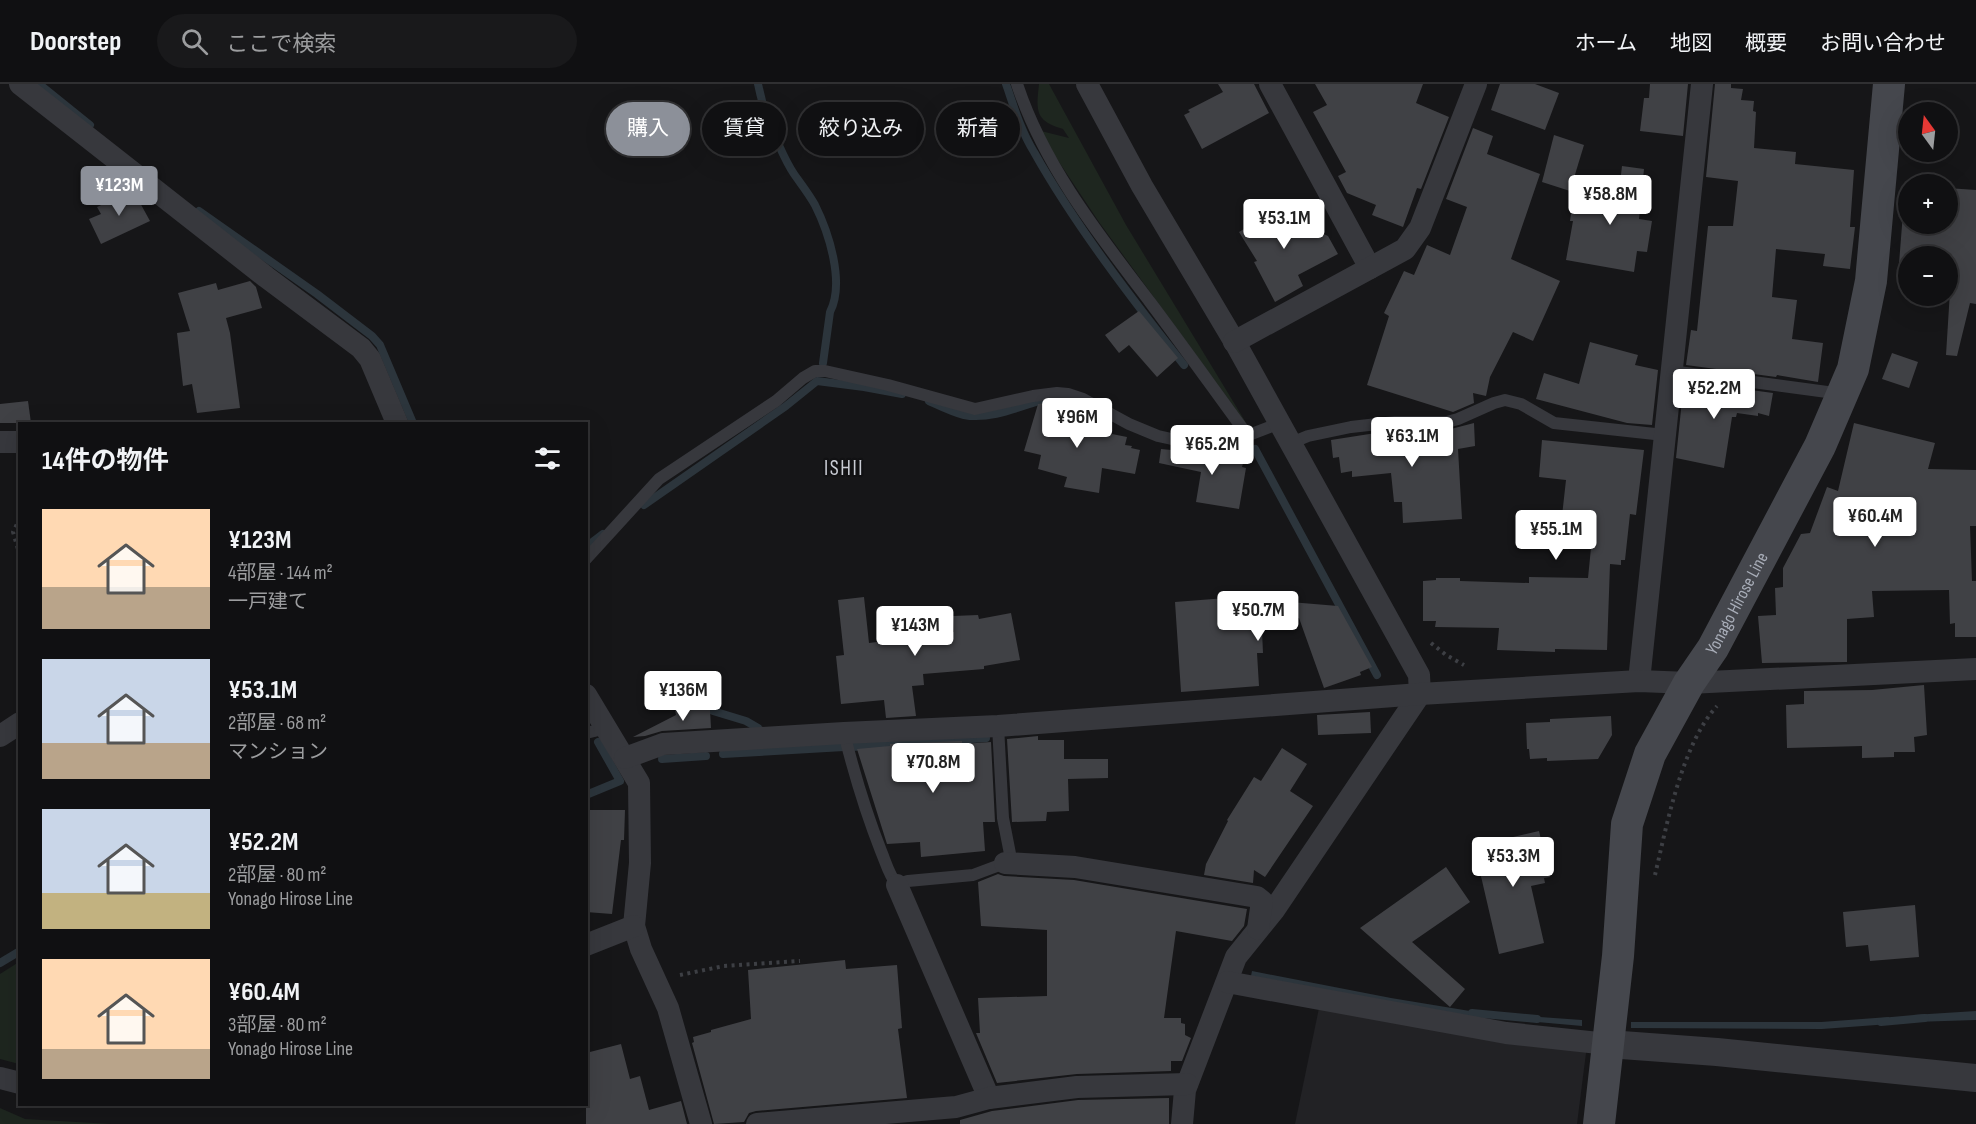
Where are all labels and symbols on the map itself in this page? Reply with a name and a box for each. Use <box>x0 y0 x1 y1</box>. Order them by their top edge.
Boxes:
north arrow <box>1898 102 1958 162</box>
pin: ¥123M <box>77 166 161 217</box>
pin: ¥58.8M <box>1561 175 1659 226</box>
pin: ¥53.1M <box>1235 199 1333 250</box>
pin: ¥52.2M <box>1665 369 1763 420</box>
pin: ¥96M <box>1041 398 1113 449</box>
pin: ¥63.1M <box>1363 417 1461 468</box>
pin: ¥65.2M <box>1163 425 1261 476</box>
district label: ISHII <box>824 456 864 481</box>
pin: ¥60.4M <box>1826 497 1924 548</box>
pin: ¥55.1M <box>1507 510 1605 561</box>
street label: Yonago Hirose Line <box>1701 549 1773 659</box>
pin: ¥50.7M <box>1209 591 1307 642</box>
pin: ¥143M <box>873 606 957 657</box>
pin: ¥136M <box>641 671 725 722</box>
pin: ¥70.8M <box>884 743 982 794</box>
pin: ¥53.3M <box>1464 837 1562 888</box>

